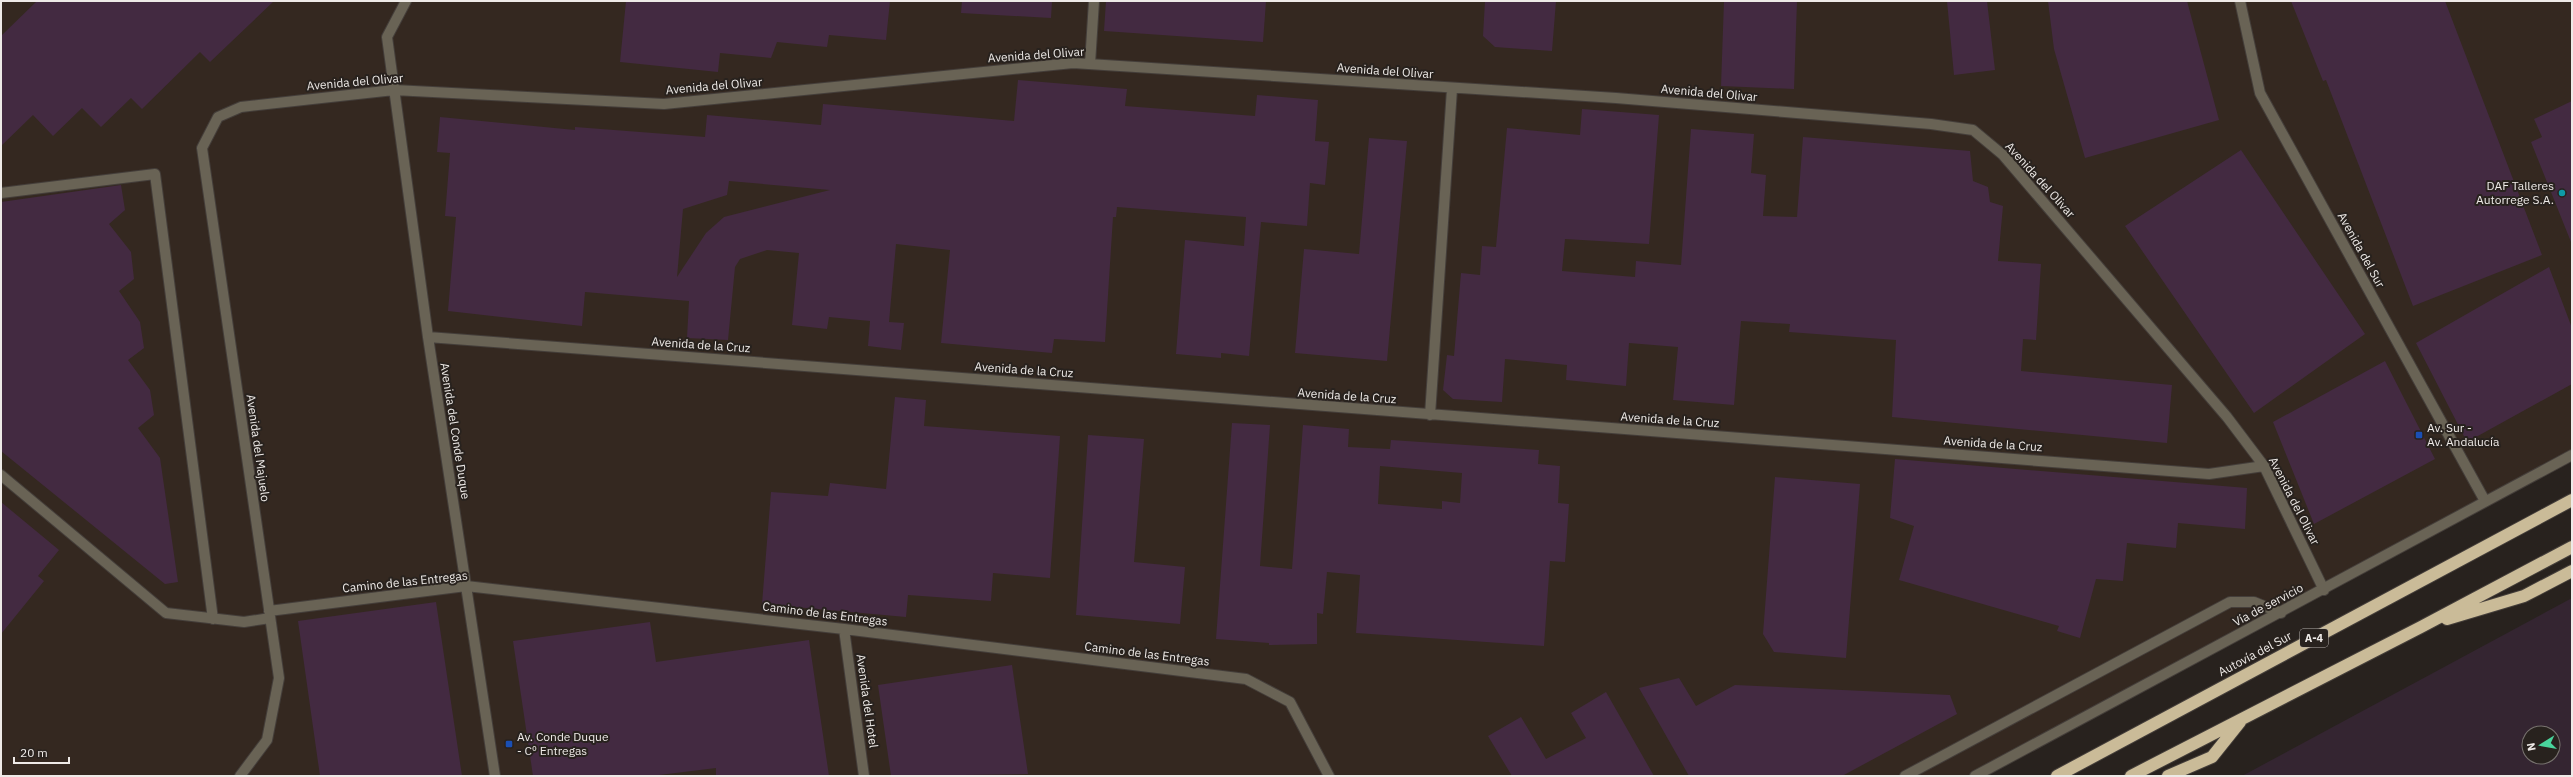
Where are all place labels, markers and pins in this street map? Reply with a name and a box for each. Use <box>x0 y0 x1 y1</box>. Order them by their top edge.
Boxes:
place label: DAF Talleres Autorrege S.A. <box>2476 178 2554 207</box>
marker: DAF Talleres Autorrege S.A. <box>2557 188 2567 198</box>
place label: Av. Sur - Av. Andalucía <box>2427 420 2500 449</box>
marker: Av. Sur - Av. Andalucía <box>2414 430 2424 440</box>
place label: Av. Conde Duque - Cº Entregas <box>517 729 609 758</box>
marker: Av. Conde Duque - Cº Entregas <box>504 739 514 749</box>

